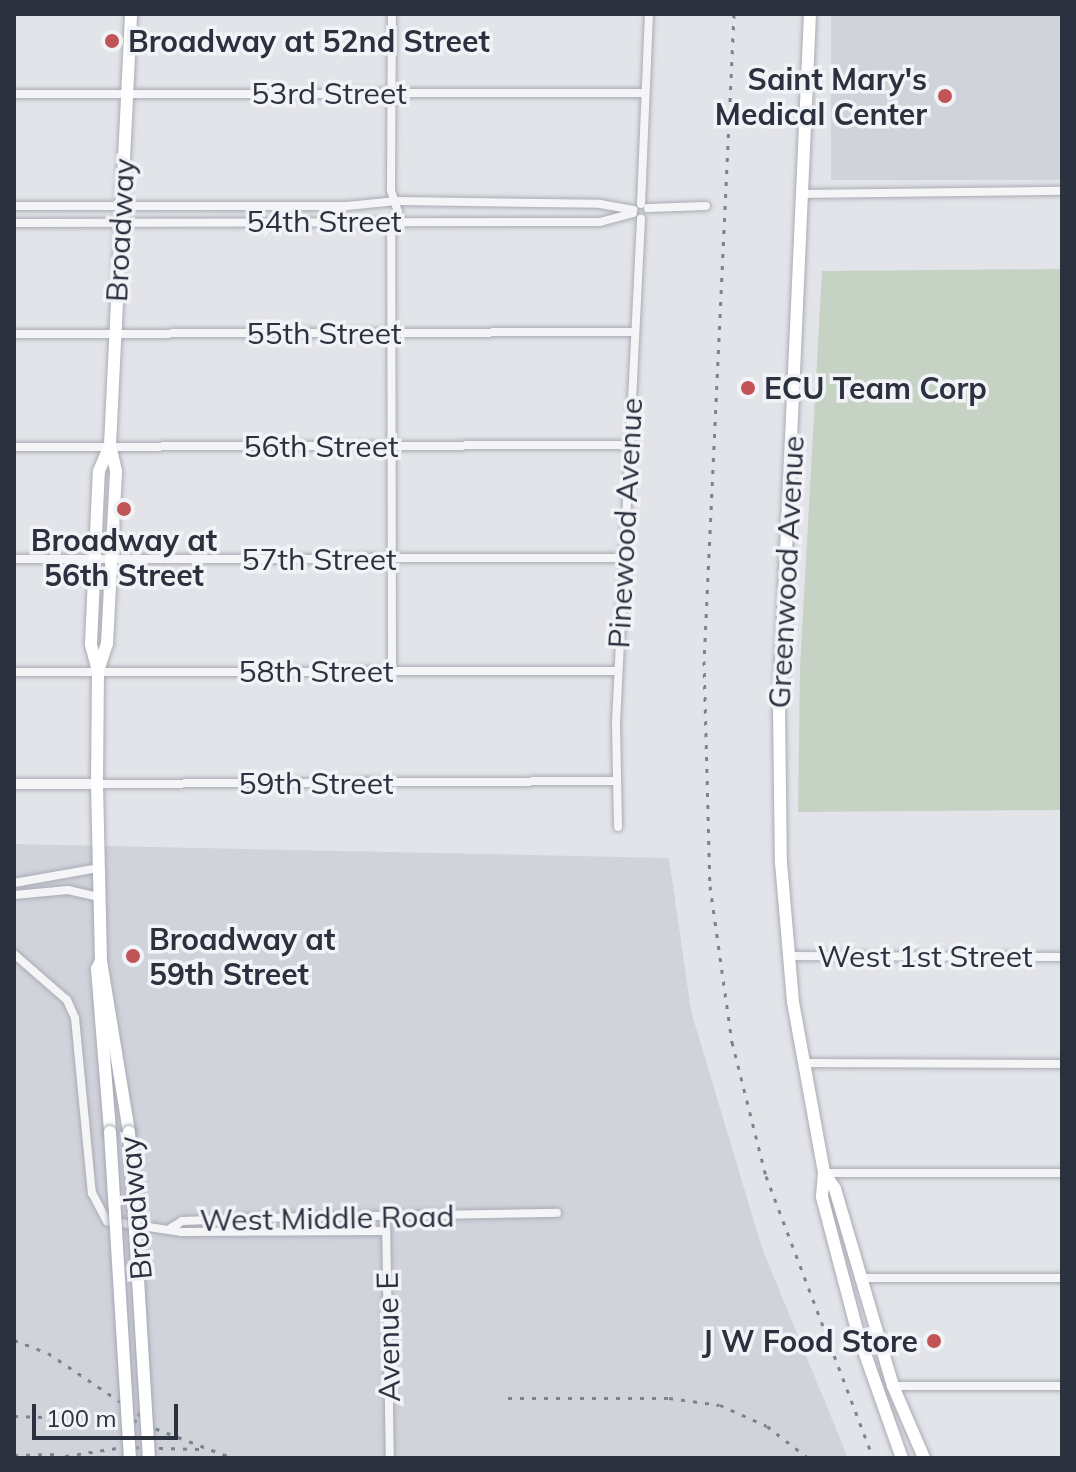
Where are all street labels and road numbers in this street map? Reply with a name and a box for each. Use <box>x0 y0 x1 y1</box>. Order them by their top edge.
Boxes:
street label: 53rd Street <box>251 75 407 111</box>
street label: Broadway <box>98 157 142 303</box>
street label: 54th Street <box>247 203 401 239</box>
street label: 55th Street <box>247 315 401 351</box>
street label: Pinewood Avenue <box>600 397 650 649</box>
street label: 56th Street <box>244 428 398 464</box>
street label: Greenwood Avenue <box>761 435 811 709</box>
street label: 57th Street <box>242 541 396 577</box>
street label: 58th Street <box>239 653 393 689</box>
street label: 59th Street <box>239 765 393 801</box>
street label: West 1st Street <box>818 938 1032 974</box>
street label: Broadway <box>111 1135 159 1281</box>
street label: West Middle Road <box>199 1198 455 1238</box>
street label: Avenue E <box>369 1272 407 1402</box>

